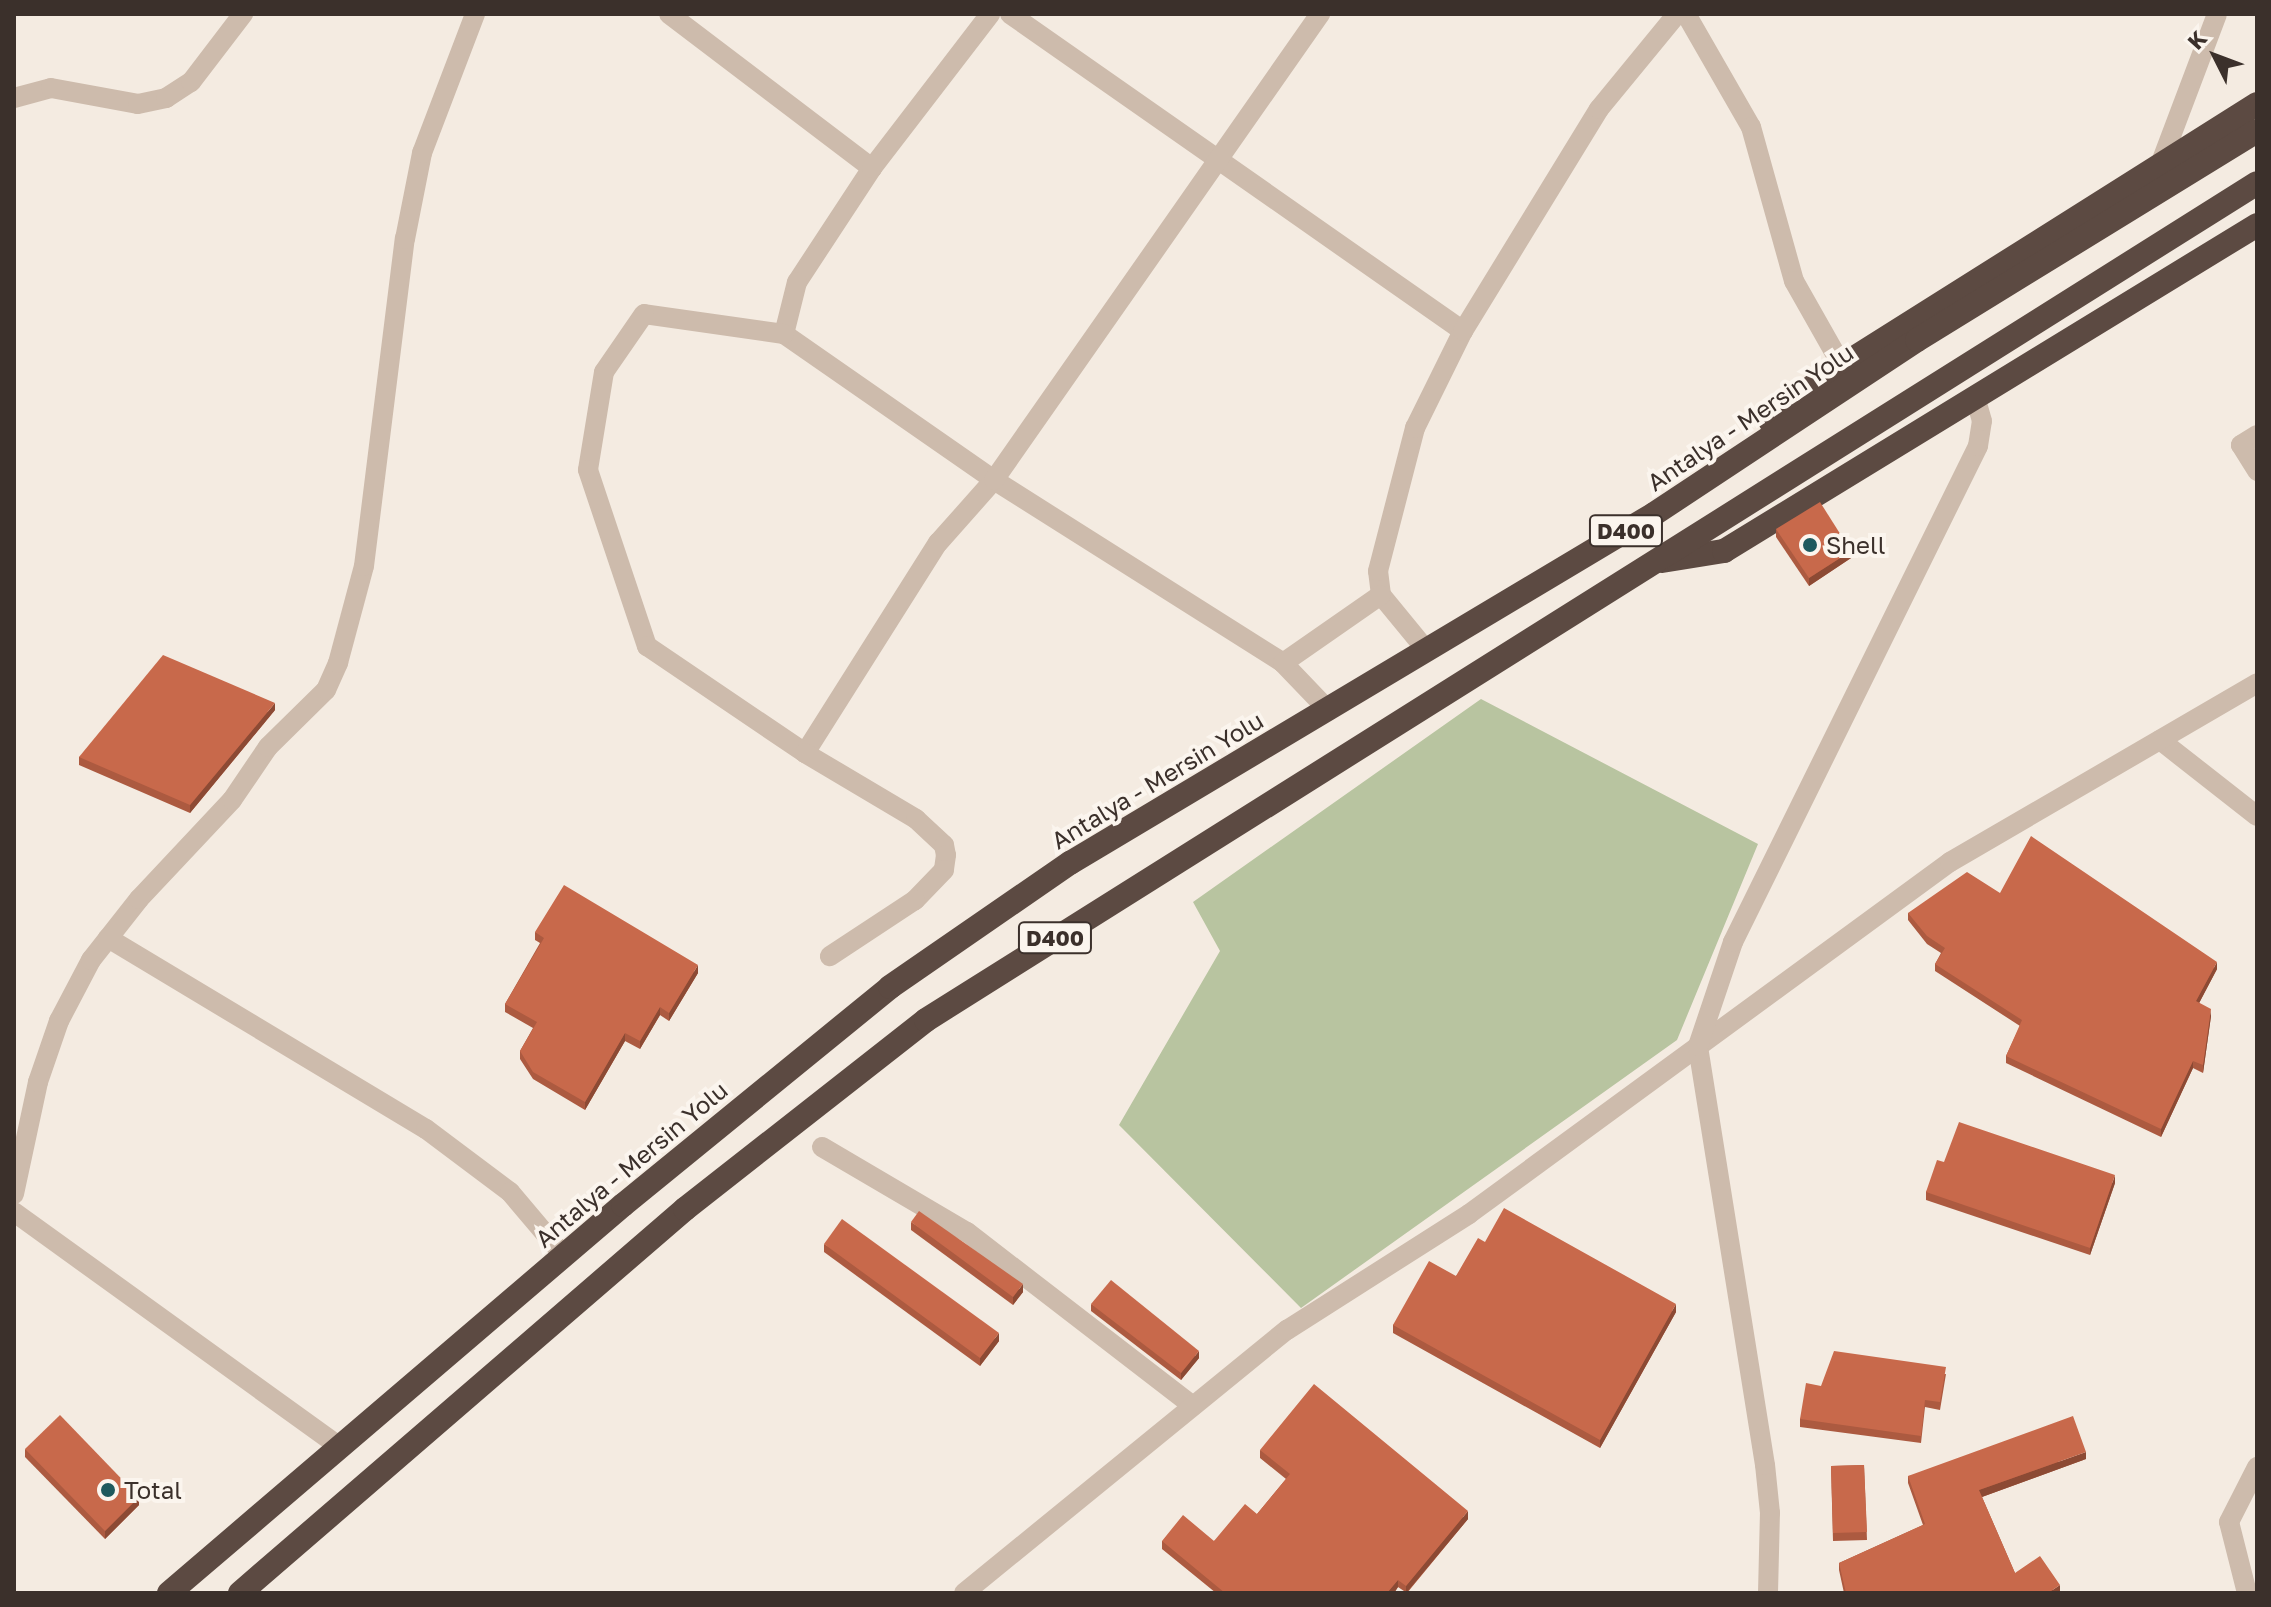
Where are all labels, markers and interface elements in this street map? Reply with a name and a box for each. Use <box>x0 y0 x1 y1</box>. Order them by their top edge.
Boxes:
north arrow <box>2175 16 2255 96</box>
text: K <box>2181 25 2212 55</box>
street label: Antalya - Mersin Yolu <box>1642 337 1858 497</box>
road number: D400 <box>1588 513 1664 549</box>
place label: Shell <box>1826 531 1885 559</box>
marker: Shell <box>1801 536 1819 554</box>
street label: Antalya - Mersin Yolu <box>1046 705 1268 855</box>
road number: D400 <box>1017 920 1093 956</box>
street label: Antalya - Mersin Yolu <box>529 1075 733 1253</box>
place label: Total <box>124 1476 182 1504</box>
marker: Total <box>99 1481 117 1499</box>

